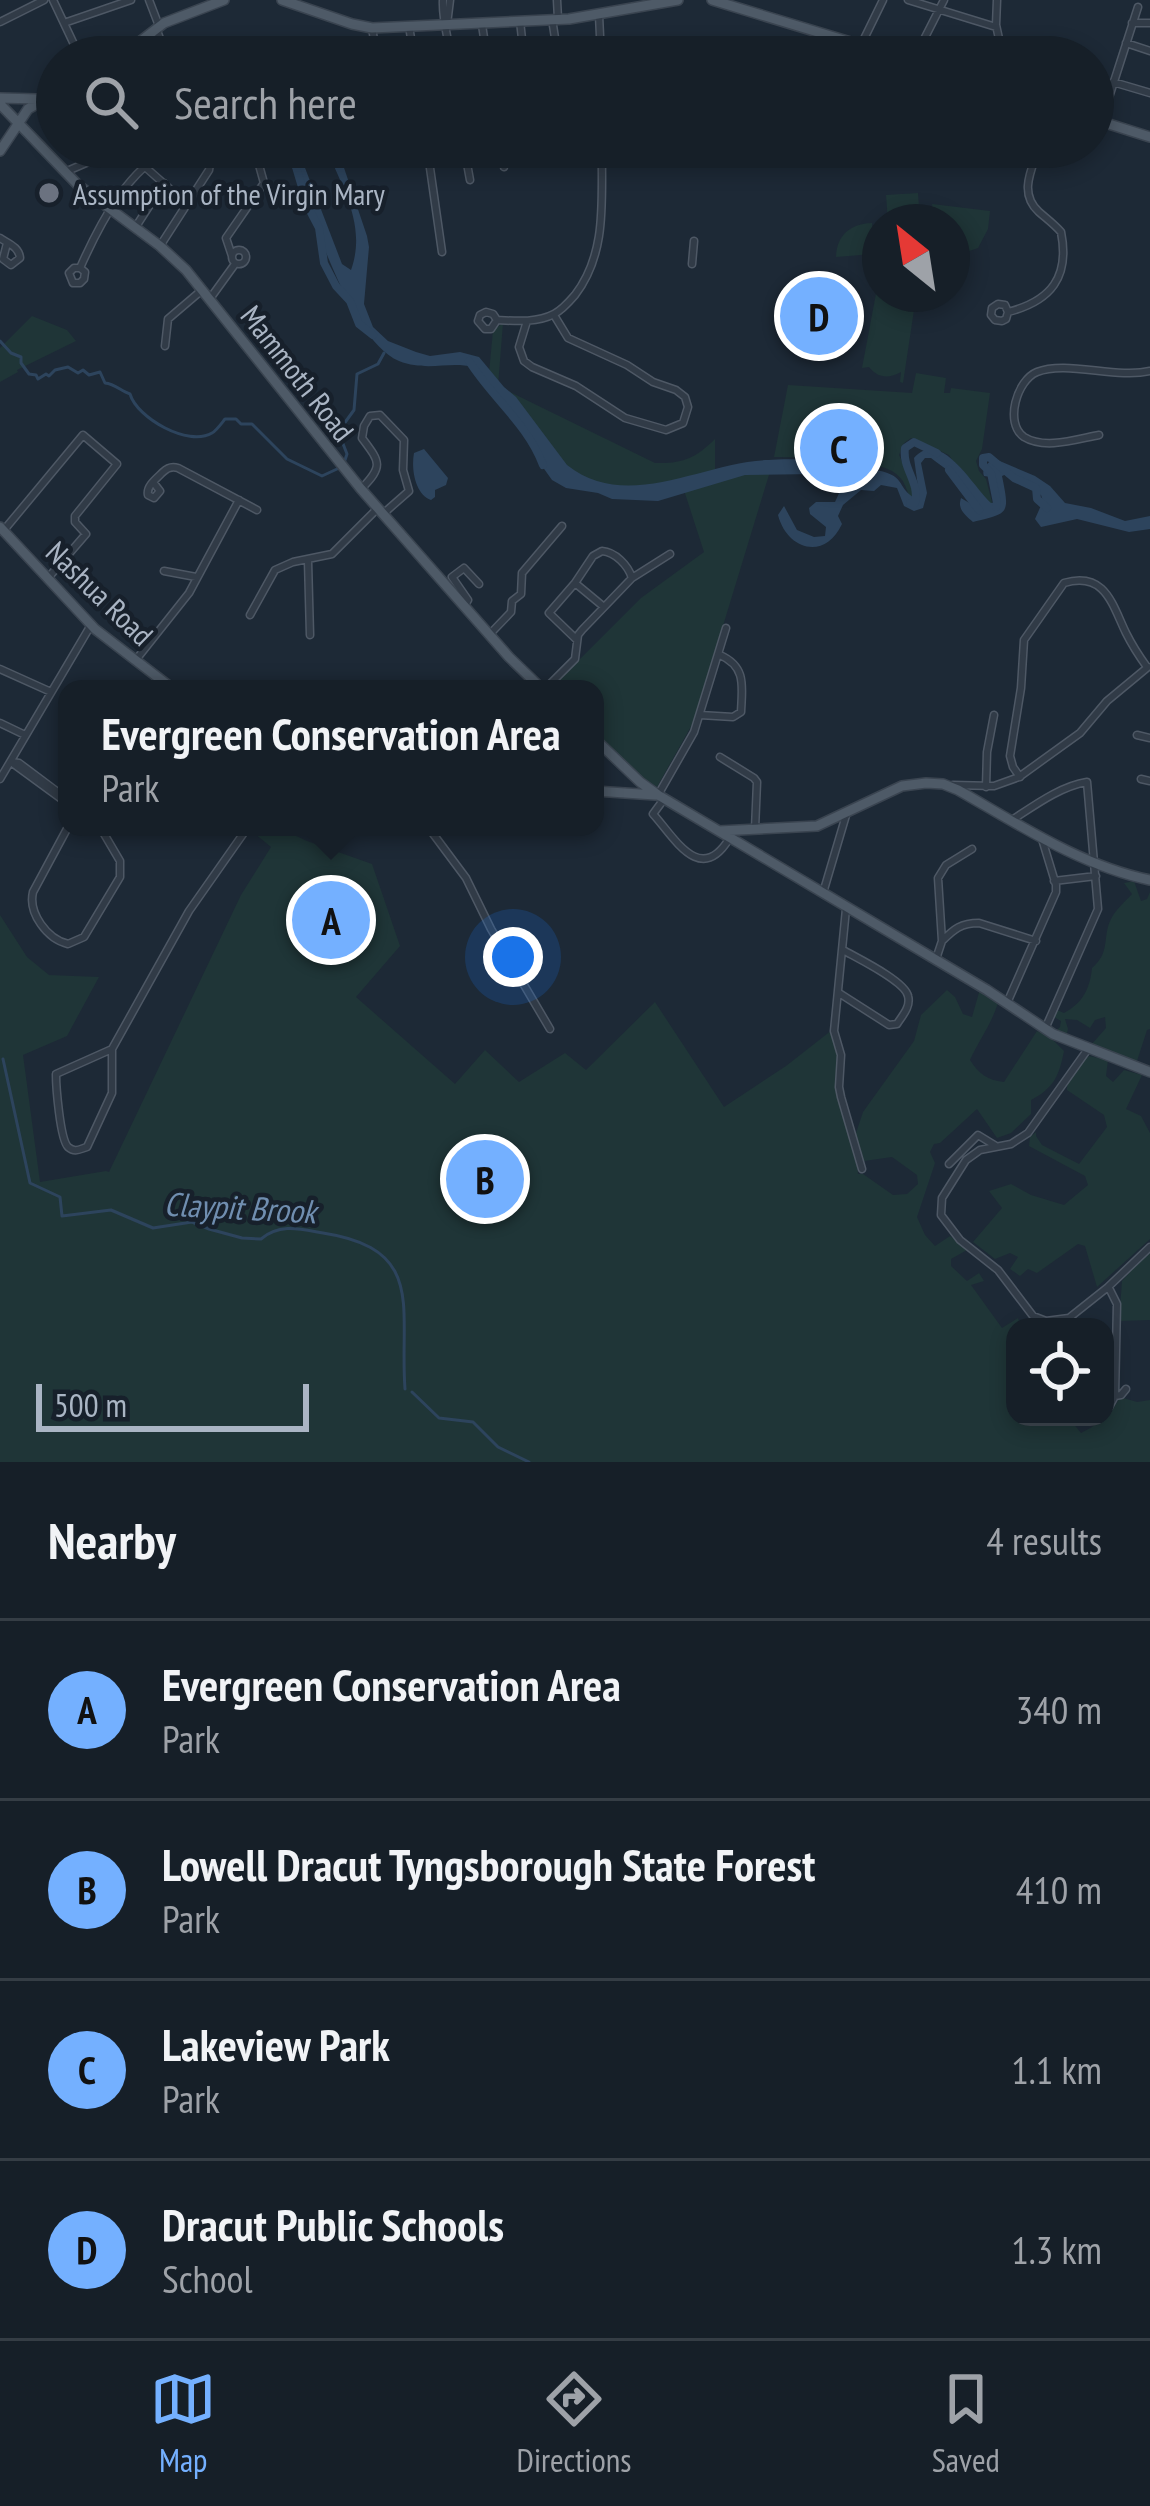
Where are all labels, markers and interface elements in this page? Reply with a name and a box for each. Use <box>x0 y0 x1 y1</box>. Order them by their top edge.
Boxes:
search box <box>36 36 1114 168</box>
icon: search <box>78 69 144 135</box>
text: Search here <box>174 73 357 131</box>
place label: Assumption of the Virgin Mary <box>73 174 385 213</box>
marker: Assumption of the Virgin Mary <box>36 180 62 206</box>
north arrow <box>862 204 970 312</box>
pin: D <box>780 271 858 361</box>
street label: Mammoth Road <box>233 297 363 449</box>
pin: C <box>800 403 878 493</box>
street label: Nashua Road <box>38 532 162 654</box>
popup <box>58 680 604 836</box>
text: Evergreen Conservation Area <box>102 704 560 762</box>
text: Park <box>102 762 159 813</box>
pin: A <box>292 875 370 965</box>
your location <box>483 927 543 987</box>
pin: B <box>446 1134 524 1224</box>
water label: Claypit Brook <box>163 1182 321 1233</box>
map controls <box>1006 1318 1114 1426</box>
button: locate <box>1006 1318 1114 1426</box>
scale bar <box>36 1378 309 1431</box>
text: 500 m <box>54 1383 127 1426</box>
text: Nearby <box>48 1507 176 1573</box>
text: 4 results <box>986 1515 1102 1566</box>
text: Evergreen Conservation Area <box>162 1655 621 1713</box>
text: A <box>77 1684 97 1735</box>
text: 340 m <box>1016 1684 1102 1735</box>
text: Park <box>162 1713 220 1764</box>
text: Lowell Dracut Tyngsborough State Forest <box>162 1835 815 1893</box>
text: B <box>77 1864 97 1915</box>
text: 410 m <box>1016 1864 1102 1915</box>
text: Park <box>162 1893 220 1944</box>
text: Lakeview Park <box>162 2015 390 2073</box>
text: C <box>78 2044 96 2095</box>
text: 1.1 km <box>1011 2044 1102 2095</box>
text: Park <box>162 2073 220 2124</box>
text: Dracut Public Schools <box>162 2195 504 2253</box>
text: D <box>77 2224 97 2275</box>
text: 1.3 km <box>1011 2224 1102 2275</box>
text: School <box>162 2253 253 2304</box>
tab: Map <box>150 2366 216 2481</box>
tab: Directions <box>517 2366 631 2481</box>
tab: Saved <box>932 2366 1000 2481</box>

